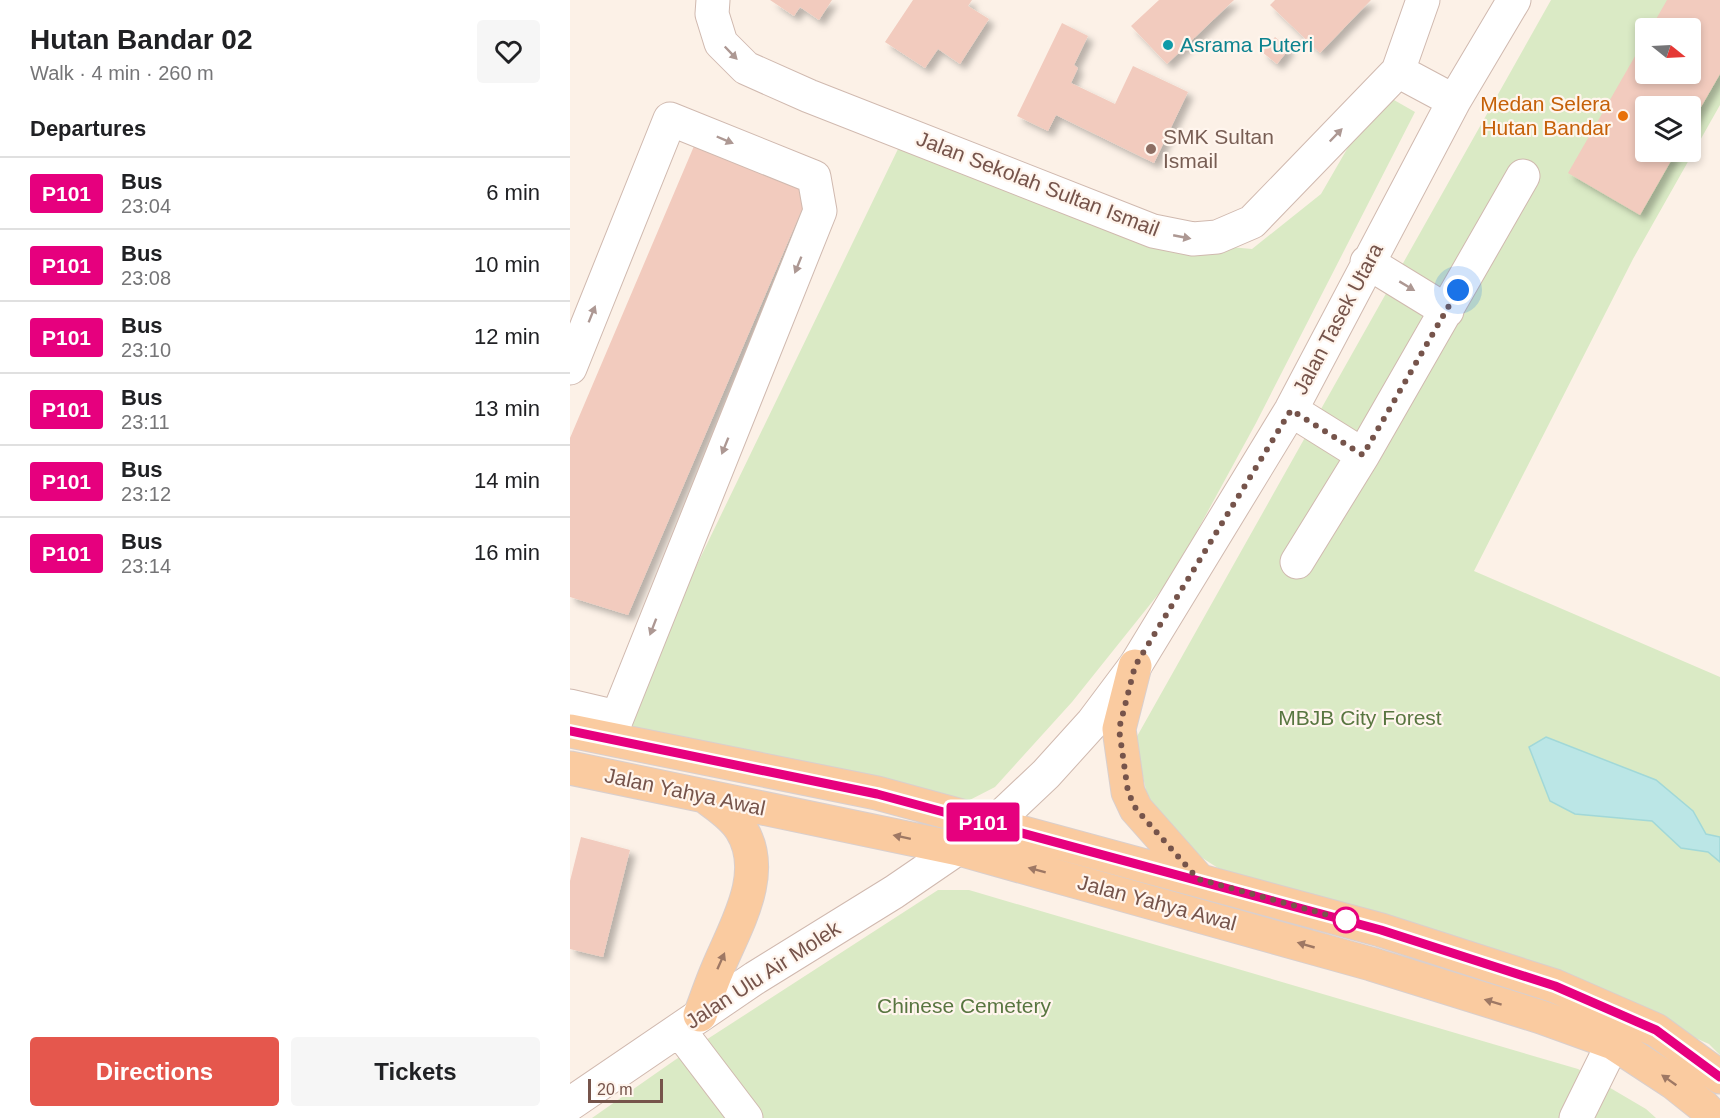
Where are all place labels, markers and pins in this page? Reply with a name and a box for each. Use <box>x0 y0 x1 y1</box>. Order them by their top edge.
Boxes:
place label: Asrama Puteri <box>1180 33 1313 56</box>
marker: Asrama Puteri <box>1161 38 1175 52</box>
place label: Medan Selera Hutan Bandar <box>1480 92 1611 139</box>
marker: Medan Selera Hutan Bandar <box>1616 109 1630 123</box>
place label: SMK Sultan Ismail <box>1163 125 1274 172</box>
marker: SMK Sultan Ismail <box>1144 142 1158 156</box>
unlabelled marker <box>1333 907 1359 933</box>

